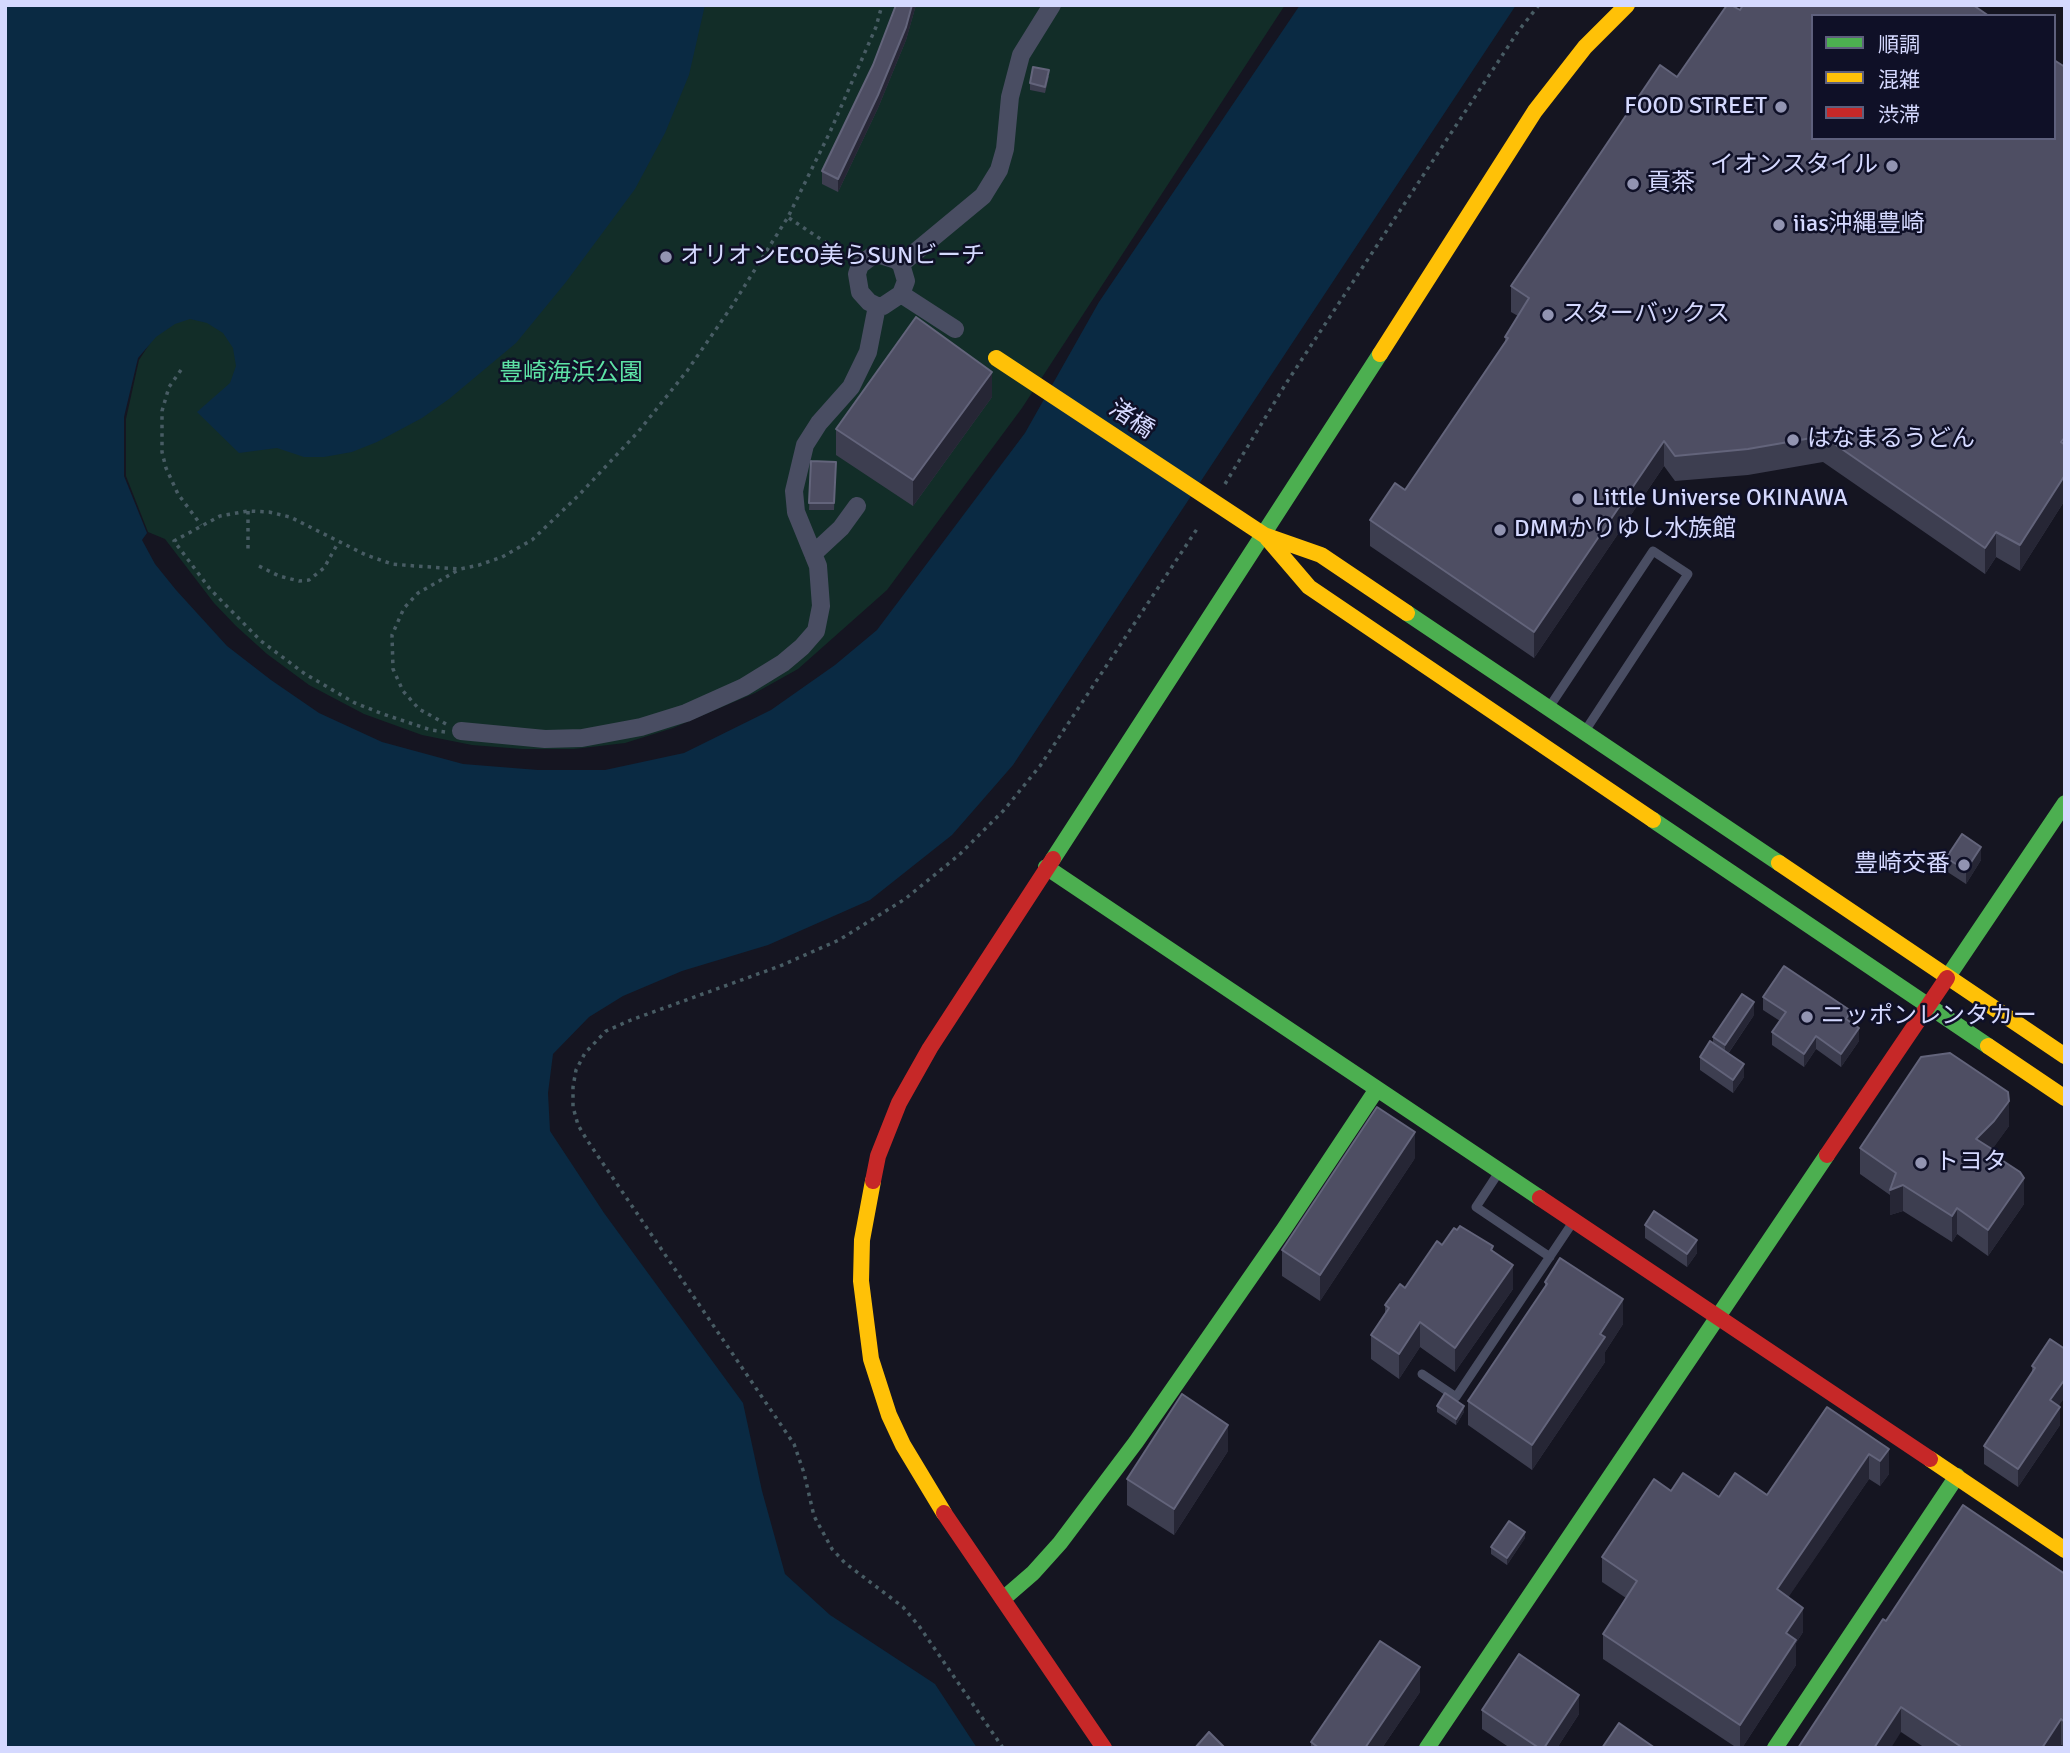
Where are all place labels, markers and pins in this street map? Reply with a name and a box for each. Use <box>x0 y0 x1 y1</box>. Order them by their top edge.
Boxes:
place label: FOOD STREET <box>1624 93 1767 121</box>
marker: FOOD STREET <box>1773 99 1789 115</box>
place label: イオンスタイル <box>1710 152 1878 180</box>
marker: イオンスタイル <box>1884 158 1900 174</box>
place label: 貢茶 <box>1647 170 1695 198</box>
marker: 貢茶 <box>1625 176 1641 192</box>
place label: iias沖縄豊崎 <box>1793 211 1925 239</box>
marker: iias沖縄豊崎 <box>1771 217 1787 233</box>
place label: オリオンECO美らSUNビーチ <box>680 243 985 271</box>
marker: オリオンECO美らSUNビーチ <box>658 249 674 265</box>
place label: スターバックス <box>1562 301 1730 329</box>
marker: スターバックス <box>1540 307 1556 323</box>
place label: はなまるうどん <box>1807 426 1975 454</box>
marker: はなまるうどん <box>1785 432 1801 448</box>
place label: Little Universe OKINAWA <box>1592 485 1848 513</box>
marker: Little Universe OKINAWA <box>1570 491 1586 507</box>
place label: DMMかりゆし水族館 <box>1514 516 1736 544</box>
marker: DMMかりゆし水族館 <box>1492 522 1508 538</box>
place label: 豊崎交番 <box>1854 851 1950 879</box>
marker: 豊崎交番 <box>1956 857 1972 873</box>
place label: ニッポンレンタカー <box>1821 1003 2037 1031</box>
marker: ニッポンレンタカー <box>1799 1009 1815 1025</box>
place label: トヨタ <box>1935 1149 2007 1177</box>
marker: トヨタ <box>1913 1155 1929 1171</box>

